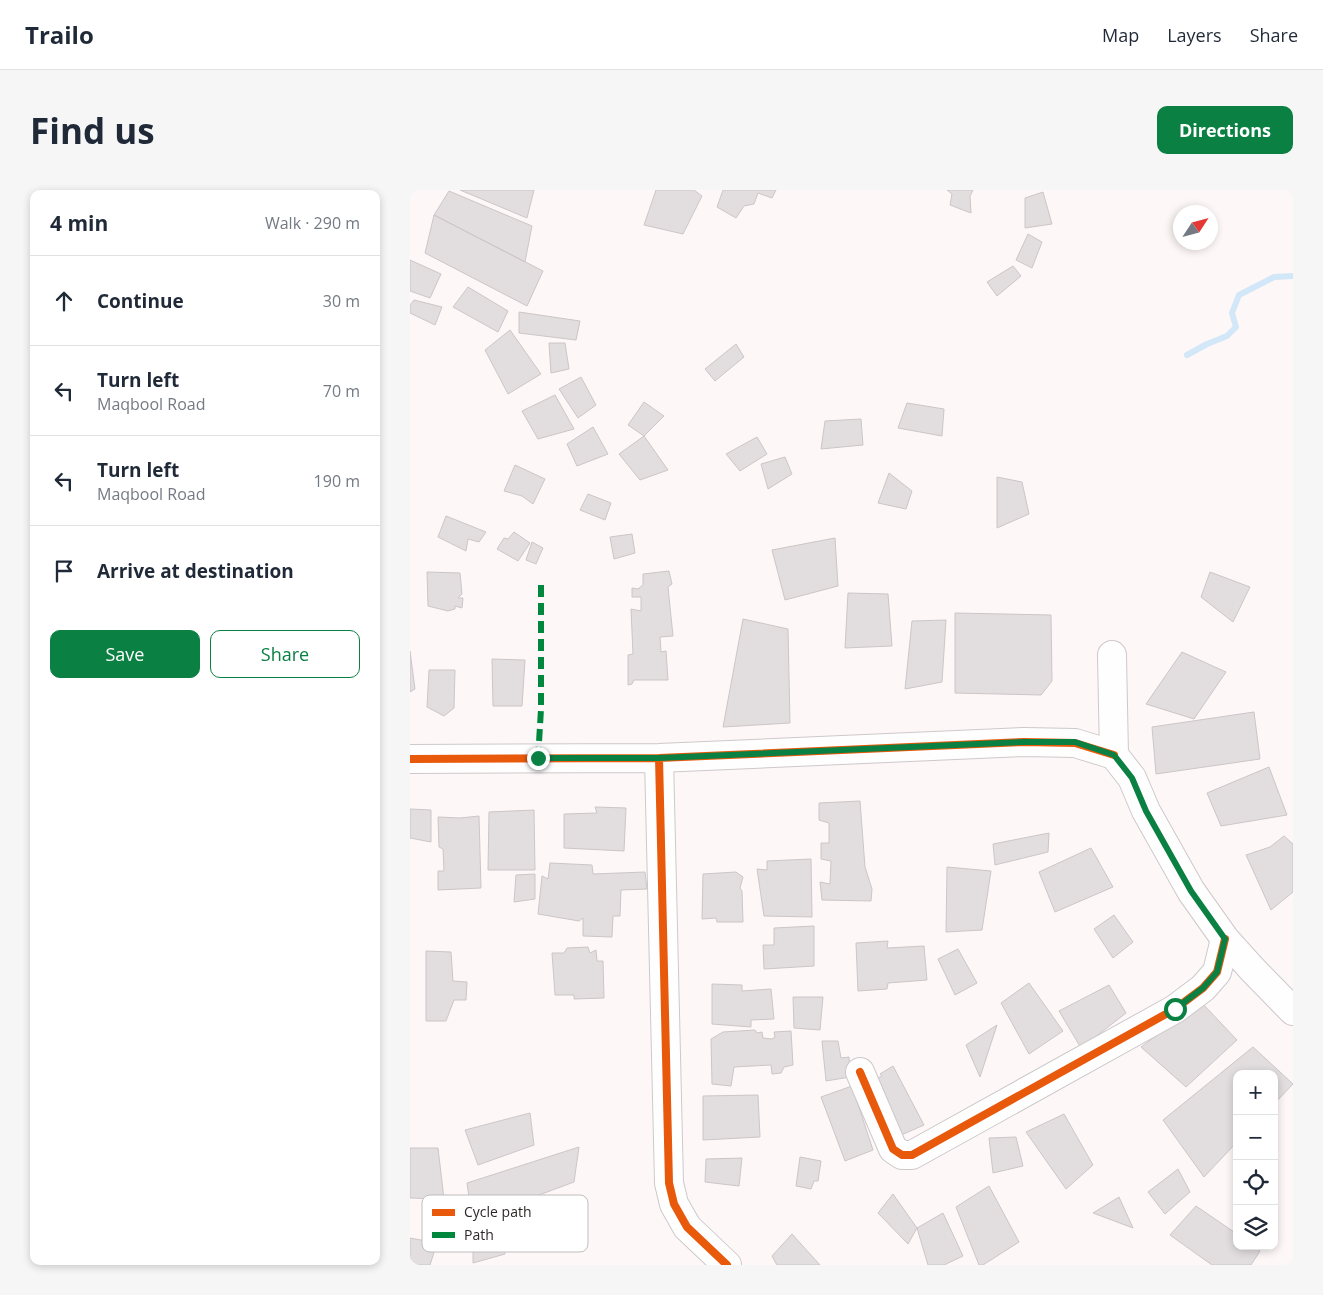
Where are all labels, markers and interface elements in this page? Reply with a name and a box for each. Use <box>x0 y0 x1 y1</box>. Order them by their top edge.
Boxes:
text: Trailo <box>25 18 94 51</box>
text: Map <box>1102 23 1139 47</box>
text: Layers <box>1167 23 1222 47</box>
text: Share <box>1250 23 1298 47</box>
button: Directions <box>1157 106 1293 154</box>
text: Find us <box>30 107 155 154</box>
north arrow <box>1173 205 1218 250</box>
text: 4 min <box>50 209 108 237</box>
text: Walk · 290 m <box>265 212 360 234</box>
icon: ahead <box>50 287 78 315</box>
text: Continue <box>97 288 184 314</box>
text: 30 m <box>323 290 360 312</box>
text: Turn left <box>97 367 179 393</box>
icon: left <box>50 377 78 405</box>
text: 70 m <box>323 380 360 402</box>
text: Maqbool Road <box>97 393 205 415</box>
text: Turn left <box>97 457 179 483</box>
icon: left <box>50 467 78 495</box>
text: 190 m <box>314 470 360 492</box>
text: Maqbool Road <box>97 483 205 505</box>
icon: arrive <box>50 557 78 585</box>
text: Arrive at destination <box>97 558 294 584</box>
button: Save <box>50 630 200 678</box>
button: Share <box>210 630 360 678</box>
route end <box>527 747 550 770</box>
route start <box>1164 998 1187 1021</box>
map controls <box>1233 1070 1278 1250</box>
button: + <box>1233 1070 1278 1115</box>
button: − <box>1233 1115 1278 1160</box>
button: locate <box>1233 1160 1278 1205</box>
legend <box>422 1195 588 1252</box>
text: Cycle path <box>464 1202 532 1221</box>
button: layers <box>1233 1205 1278 1250</box>
text: Path <box>464 1225 494 1244</box>

